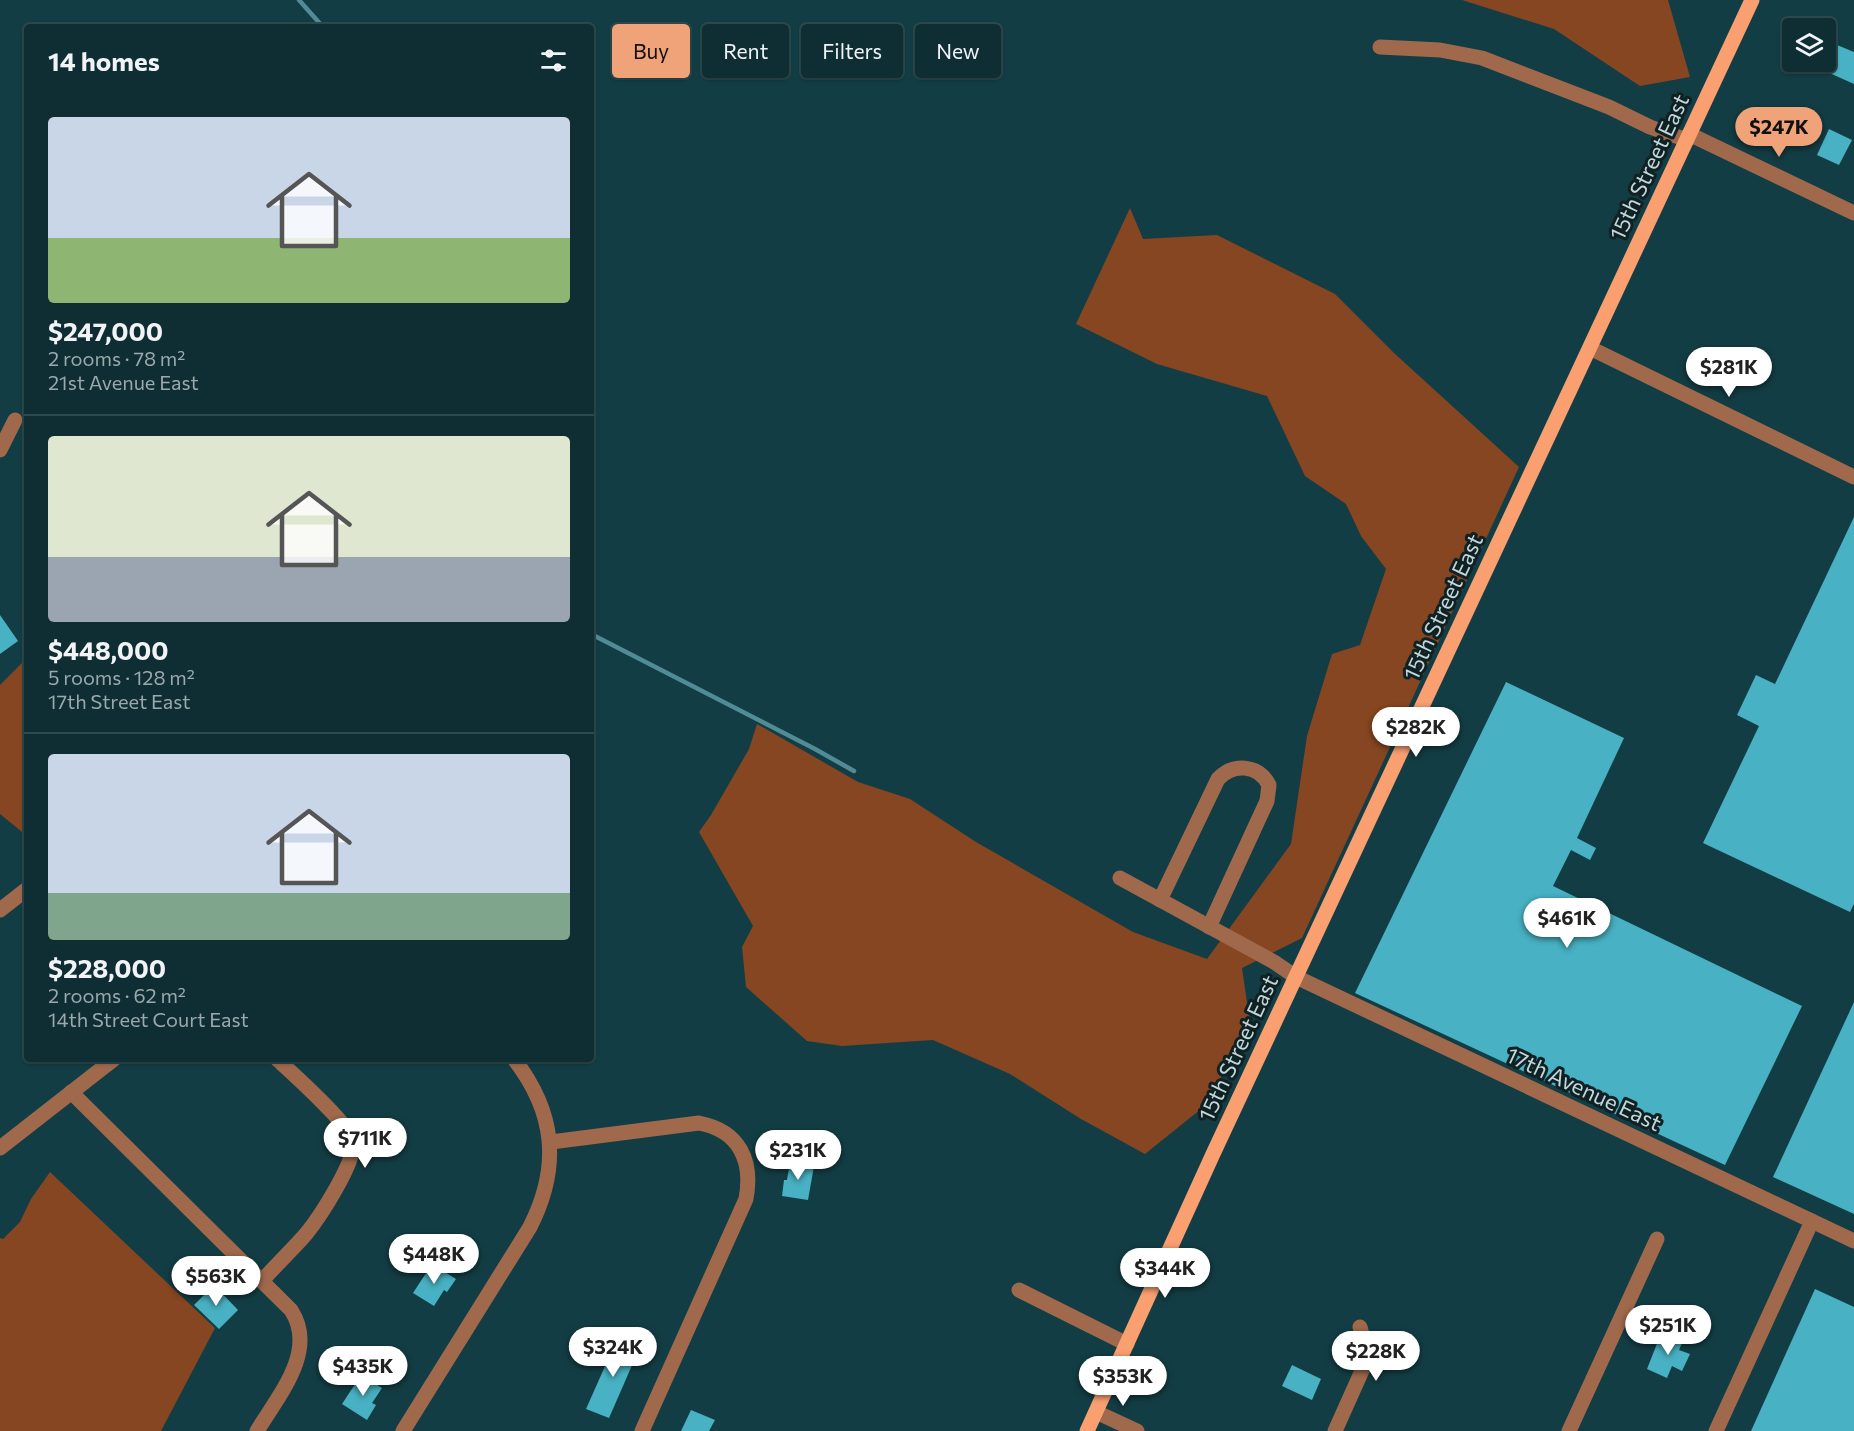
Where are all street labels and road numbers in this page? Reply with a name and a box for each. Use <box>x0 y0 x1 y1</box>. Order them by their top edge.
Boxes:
street label: 15th Street East <box>1603 90 1694 244</box>
street label: 15th Street East <box>1397 530 1488 684</box>
street label: 15th Street East <box>1192 971 1283 1125</box>
street label: 17th Avenue East <box>1502 1041 1666 1136</box>

